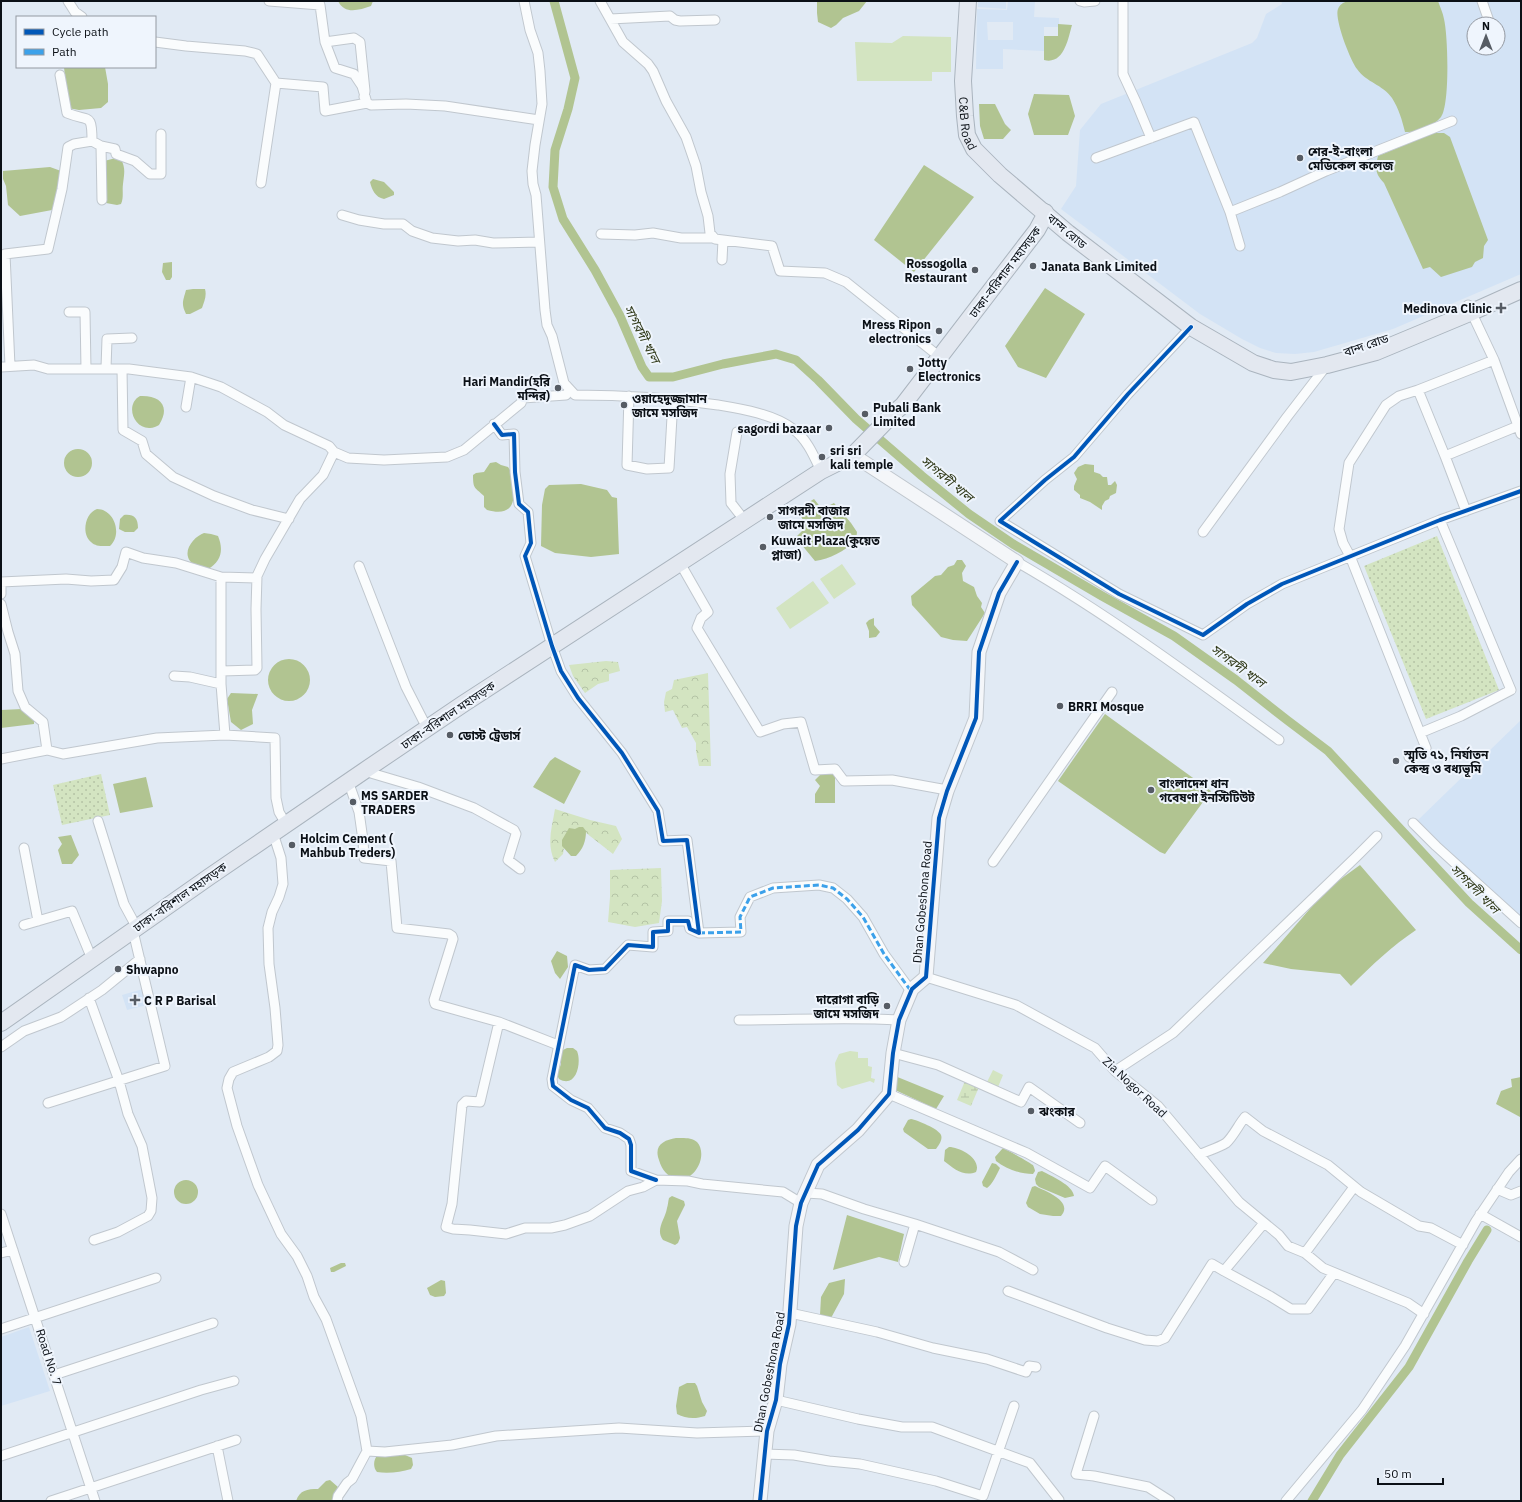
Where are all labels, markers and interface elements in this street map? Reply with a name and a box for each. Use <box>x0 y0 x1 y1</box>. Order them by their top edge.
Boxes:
legend <box>16 16 156 68</box>
north arrow <box>1466 16 1506 56</box>
text: N <box>1482 19 1490 33</box>
text: Cycle path <box>52 24 109 39</box>
text: Path <box>52 44 77 59</box>
street label: C&B Road <box>956 96 981 152</box>
place label: শের-ই-বাংলা মেডিকেল কলেজ <box>1308 144 1393 173</box>
marker: শের-ই-বাংলা মেডিকেল কলেজ <box>1295 153 1305 163</box>
street label: বান্দ রোড <box>1044 210 1090 252</box>
street label: ঢাকা-বরিশাল মহাসড়ক <box>965 223 1044 321</box>
place label: Rossogolla Restaurant <box>905 256 967 285</box>
place label: Janata Bank Limited <box>1041 259 1157 274</box>
marker: Janata Bank Limited <box>1028 261 1038 271</box>
marker: Rossogolla Restaurant <box>970 265 980 275</box>
place label: Medinova Clinic <box>1403 301 1492 316</box>
water label: সাগরদী খাল <box>620 302 665 368</box>
marker: Medinova Clinic <box>1495 302 1507 314</box>
place label: Mress Ripon electronics <box>862 317 931 346</box>
marker: Mress Ripon electronics <box>934 326 944 336</box>
street label: বান্দ রোড <box>1341 330 1391 360</box>
place label: Jotty Electronics <box>918 355 981 384</box>
marker: Jotty Electronics <box>905 364 915 374</box>
place label: Hari Mandir(হরি মন্দির) <box>463 374 551 403</box>
marker: Hari Mandir(হরি মন্দির) <box>553 383 563 393</box>
place label: ওয়াহেদুজ্জামান জামে মসজিদ <box>631 391 708 420</box>
marker: ওয়াহেদুজ্জামান জামে মসজিদ <box>619 400 629 410</box>
place label: Pubali Bank Limited <box>873 400 941 429</box>
marker: Pubali Bank Limited <box>860 409 870 419</box>
place label: sagordi bazaar <box>738 421 821 436</box>
marker: sagordi bazaar <box>824 423 834 433</box>
place label: sri sri kali temple <box>830 443 894 472</box>
marker: sri sri kali temple <box>817 452 827 462</box>
water label: সাগরদী খাল <box>917 452 978 507</box>
place label: সাগরদী বাজার জামে মসজিদ <box>777 503 851 532</box>
marker: সাগরদী বাজার জামে মসজিদ <box>765 512 775 522</box>
place label: Kuwait Plaza(কুয়েত প্লাজা) <box>771 533 880 562</box>
marker: Kuwait Plaza(কুয়েত প্লাজা) <box>758 542 768 552</box>
water label: সাগরদী খাল <box>1208 641 1270 693</box>
street label: ঢাকা-বরিশাল মহাসড়ক <box>397 678 498 753</box>
place label: BRRI Mosque <box>1068 699 1144 714</box>
marker: BRRI Mosque <box>1055 701 1065 711</box>
place label: ডোস্ট ট্রেডার্স <box>458 727 522 743</box>
marker: ডোস্ট ট্রেডার্স <box>445 730 455 740</box>
place label: স্মৃতি ৭১, নির্যাতন কেন্দ্র ও বধ্যভূমি <box>1403 746 1489 777</box>
marker: স্মৃতি ৭১, নির্যাতন কেন্দ্র ও বধ্যভূমি <box>1391 756 1401 766</box>
place label: বাংলাদেশ ধান গবেষণা ইনস্টিটিউট <box>1158 776 1255 805</box>
marker: বাংলাদেশ ধান গবেষণা ইনস্টিটিউট <box>1146 785 1156 795</box>
place label: MS SARDER TRADERS <box>361 788 429 817</box>
marker: MS SARDER TRADERS <box>348 797 358 807</box>
place label: Holcim Cement ( Mahbub Treders) <box>300 831 395 860</box>
marker: Holcim Cement ( Mahbub Treders) <box>287 840 297 850</box>
street label: Dhan Gobeshona Road <box>909 840 935 964</box>
street label: ঢাকা-বরিশাল মহাসড়ক <box>130 859 230 935</box>
water label: সাগরদী খাল <box>1447 861 1505 919</box>
place label: Shwapno <box>126 962 179 977</box>
marker: Shwapno <box>113 964 123 974</box>
place label: দারোগা বাড়ি জামে মসজিদ <box>812 992 879 1021</box>
place label: C R P Barisal <box>144 993 216 1008</box>
marker: C R P Barisal <box>129 994 141 1006</box>
marker: দারোগা বাড়ি জামে মসজিদ <box>882 1001 892 1011</box>
street label: Zia Nogor Road <box>1100 1053 1170 1121</box>
place label: ঝংকার <box>1038 1104 1075 1119</box>
marker: ঝংকার <box>1026 1106 1036 1116</box>
street label: Dhan Gobeshona Road <box>750 1310 788 1434</box>
street label: Road No. 7 <box>33 1327 65 1387</box>
scale bar <box>1378 1460 1443 1486</box>
text: 50 m <box>1384 1466 1412 1481</box>

